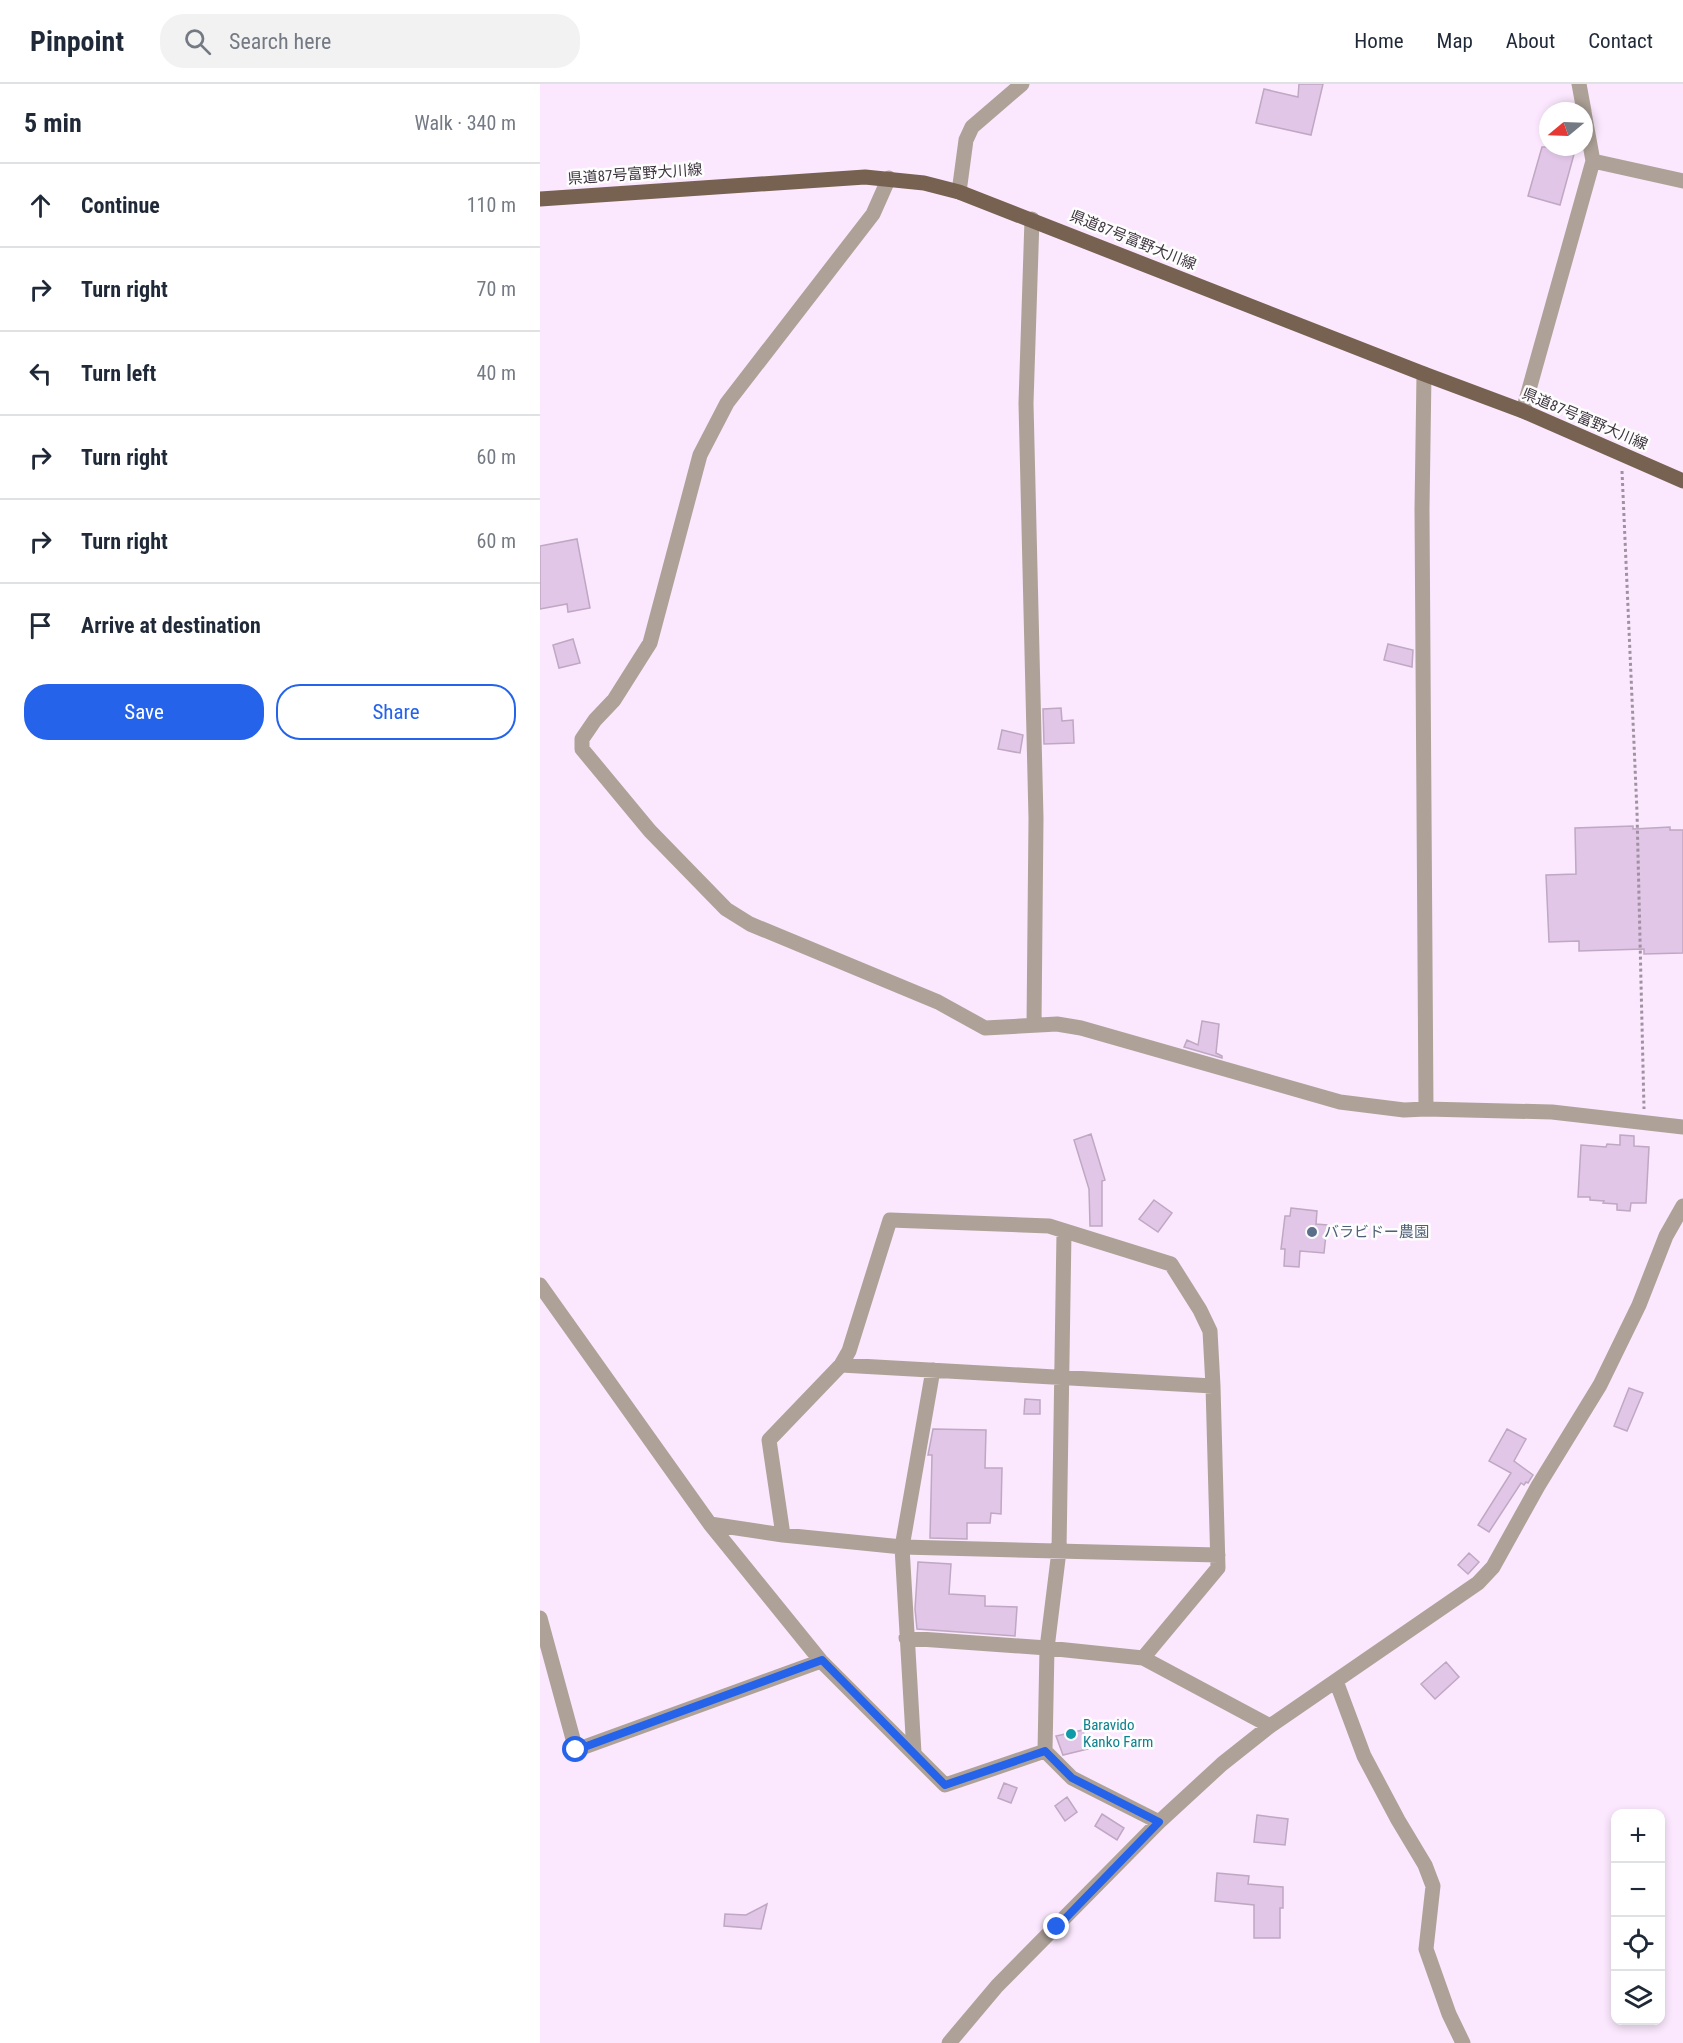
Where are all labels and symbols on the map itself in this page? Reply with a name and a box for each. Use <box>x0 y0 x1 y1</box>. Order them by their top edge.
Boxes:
north arrow <box>1539 102 1593 156</box>
street label: 県道87号富野大川線 <box>567 160 703 188</box>
street label: 県道87号富野大川線 <box>1067 206 1199 274</box>
street label: 県道87号富野大川線 <box>1519 384 1651 454</box>
place label: バラビドー農園 <box>1324 1223 1429 1241</box>
marker: バラビドー農園 <box>1305 1225 1319 1239</box>
place label: Baravido Kanko Farm <box>1083 1716 1153 1751</box>
marker: Baravido Kanko Farm <box>1064 1727 1078 1741</box>
route start <box>562 1736 588 1762</box>
route end <box>1043 1913 1069 1939</box>

